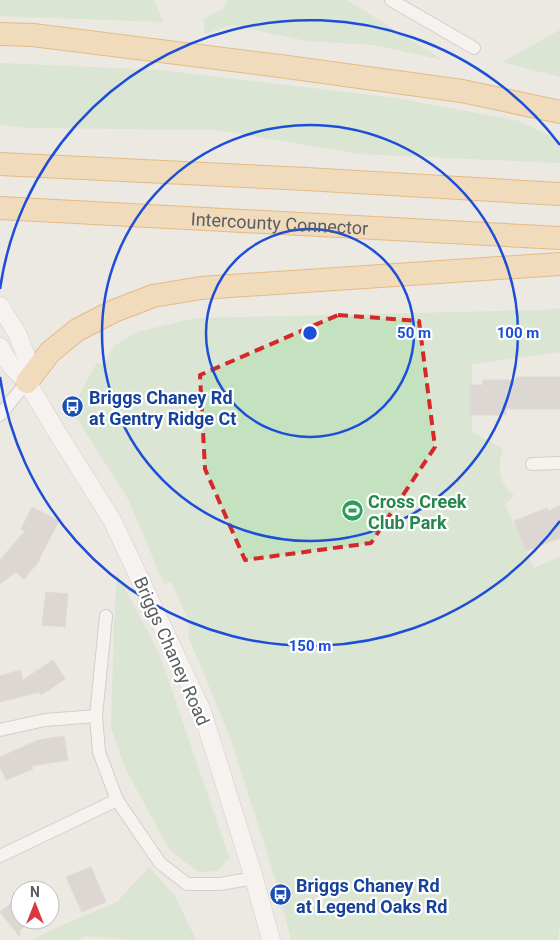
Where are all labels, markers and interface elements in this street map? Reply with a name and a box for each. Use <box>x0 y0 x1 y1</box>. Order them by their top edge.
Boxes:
street label: Intercounty Connector <box>190 208 369 238</box>
centre of rings <box>301 324 319 342</box>
text: 50 m <box>397 324 431 342</box>
text: 100 m <box>497 324 539 342</box>
place label: Briggs Chaney Rd at Gentry Ridge Ct <box>89 387 236 429</box>
bus stop icon: Briggs Chaney Rd at Gentry Ridge Ct <box>61 395 85 419</box>
place label: Cross Creek Club Park <box>368 491 467 533</box>
sports icon: Cross Creek Club Park <box>340 499 364 523</box>
street label: Briggs Chaney Road <box>130 573 214 729</box>
text: 150 m <box>289 637 331 655</box>
place label: Briggs Chaney Rd at Legend Oaks Rd <box>296 875 447 917</box>
north arrow <box>10 880 60 930</box>
bus stop icon: Briggs Chaney Rd at Legend Oaks Rd <box>268 883 292 907</box>
text: N <box>30 884 40 900</box>

